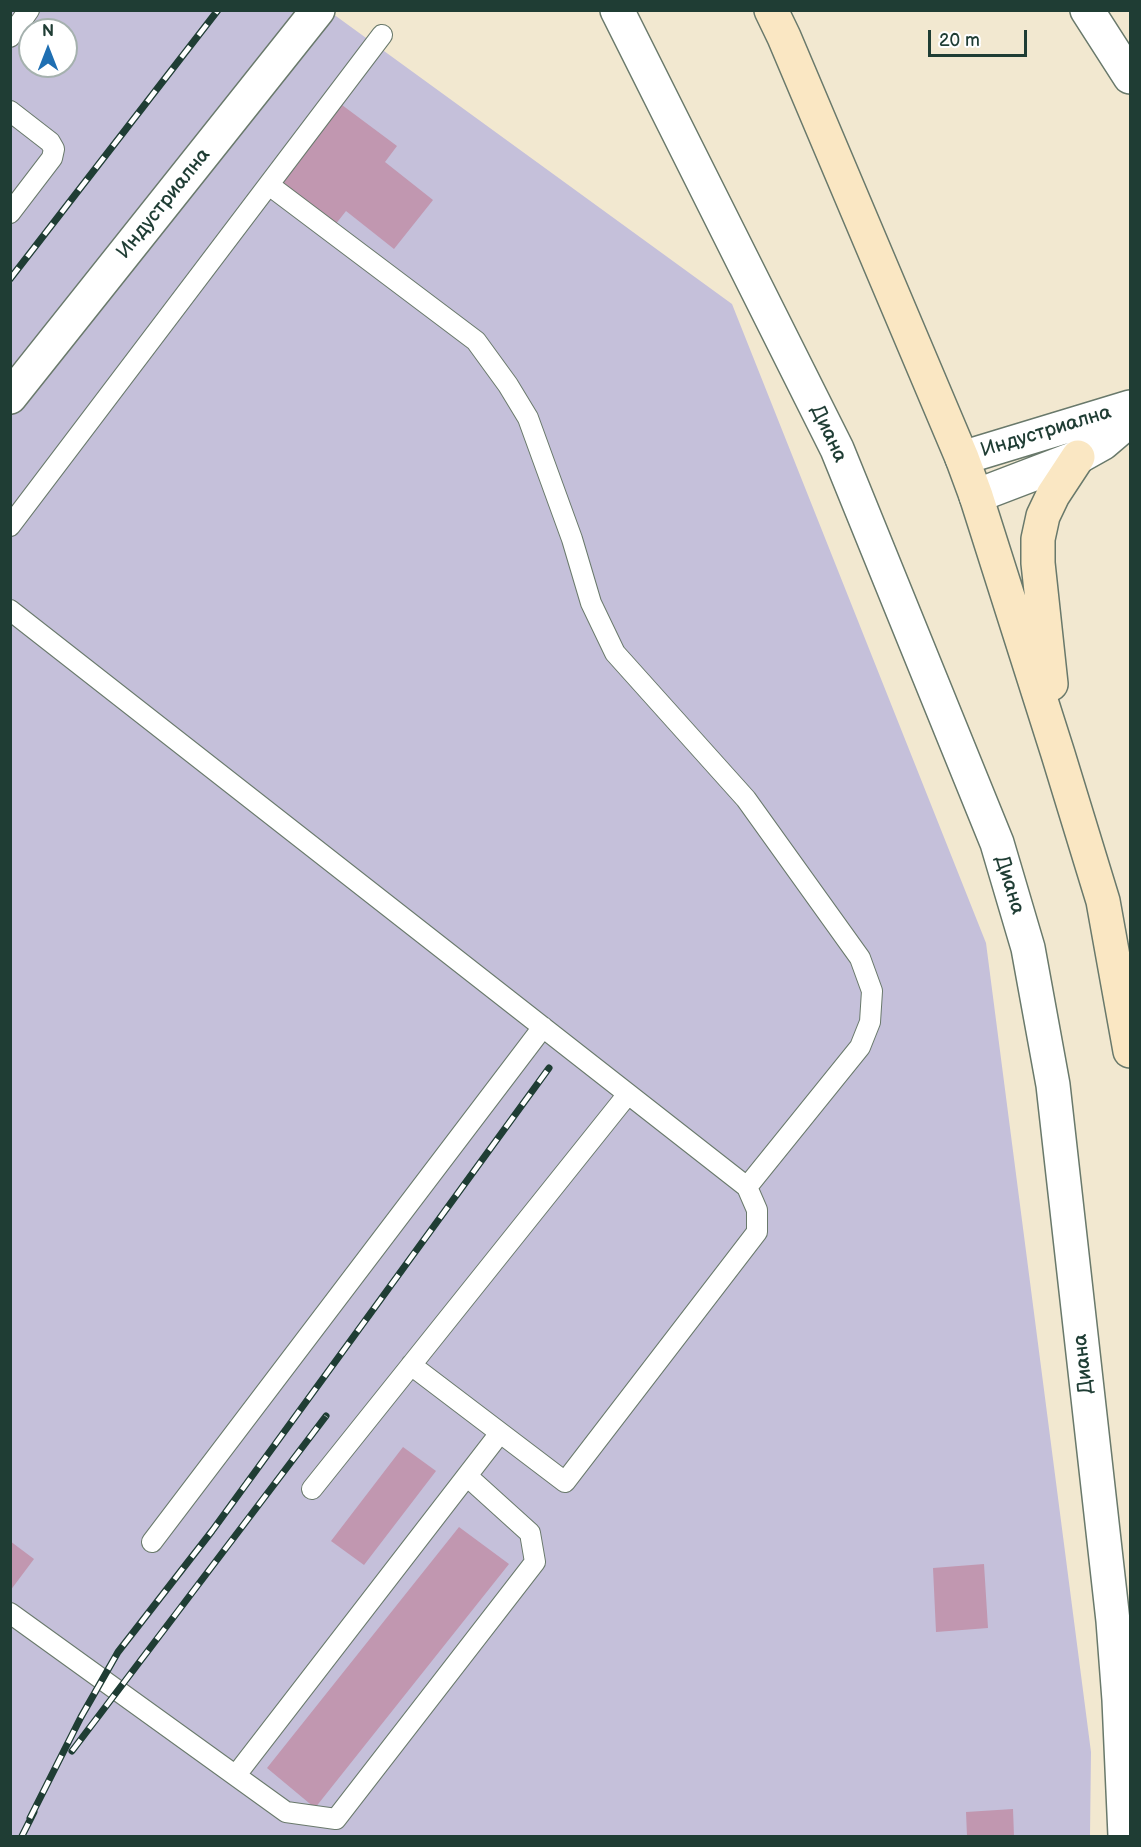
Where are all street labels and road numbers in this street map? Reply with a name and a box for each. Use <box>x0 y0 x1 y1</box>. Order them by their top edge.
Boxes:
street label: Индустриална <box>112 144 216 264</box>
street label: Индустриална <box>978 401 1114 463</box>
street label: Диана <box>804 402 852 466</box>
street label: Диана <box>989 853 1029 917</box>
street label: Диана <box>1069 1333 1099 1395</box>

